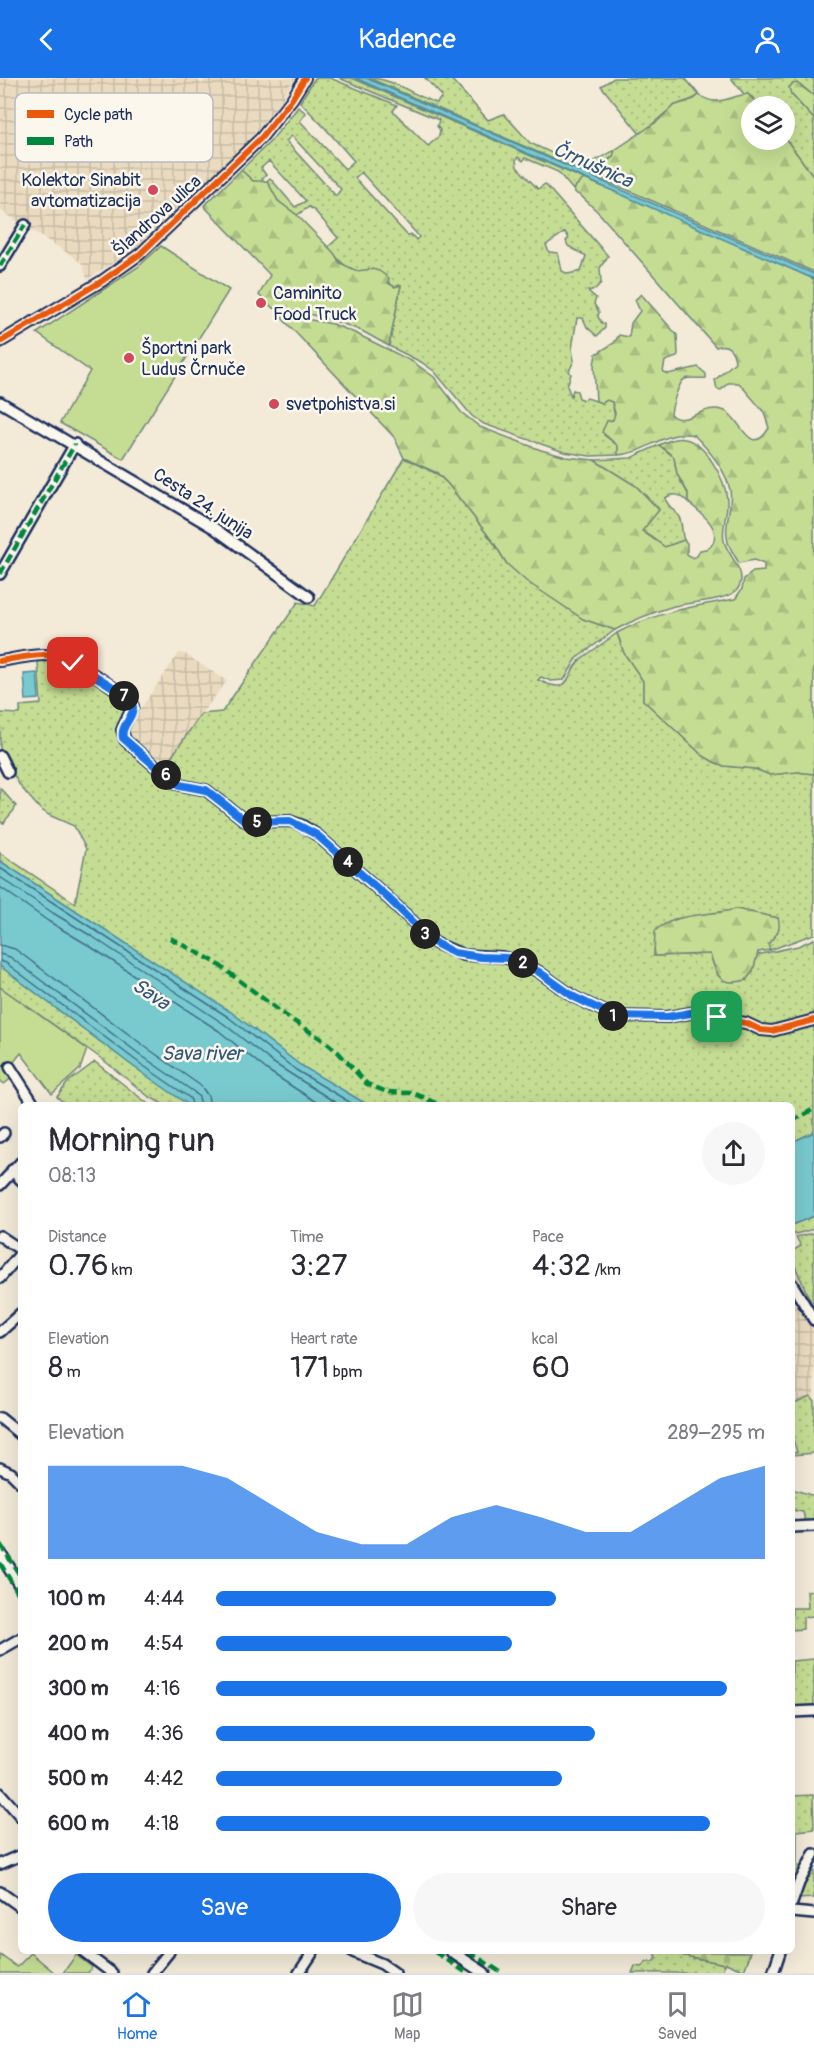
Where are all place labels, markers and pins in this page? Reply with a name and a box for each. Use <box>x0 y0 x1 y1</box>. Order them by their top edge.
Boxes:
place label: Kolektor Sinabit avtomatizacija <box>21 169 142 213</box>
marker: Kolektor Sinabit avtomatizacija <box>146 183 160 197</box>
place label: Caminito Food Truck <box>273 282 357 326</box>
marker: Caminito Food Truck <box>254 296 268 310</box>
place label: Športni park Ludus Črnuče <box>141 336 245 381</box>
marker: Športni park Ludus Črnuče <box>122 351 136 365</box>
place label: svetpohistva.si <box>286 393 395 416</box>
marker: svetpohistva.si <box>267 397 281 411</box>
pin <box>47 637 98 688</box>
pin: 7 <box>109 681 139 711</box>
pin: 6 <box>151 760 181 790</box>
pin: 5 <box>242 807 272 837</box>
pin: 4 <box>333 847 363 877</box>
pin: 3 <box>410 919 440 949</box>
pin: 2 <box>508 948 538 978</box>
pin <box>691 991 742 1042</box>
pin: 1 <box>598 1001 628 1031</box>

